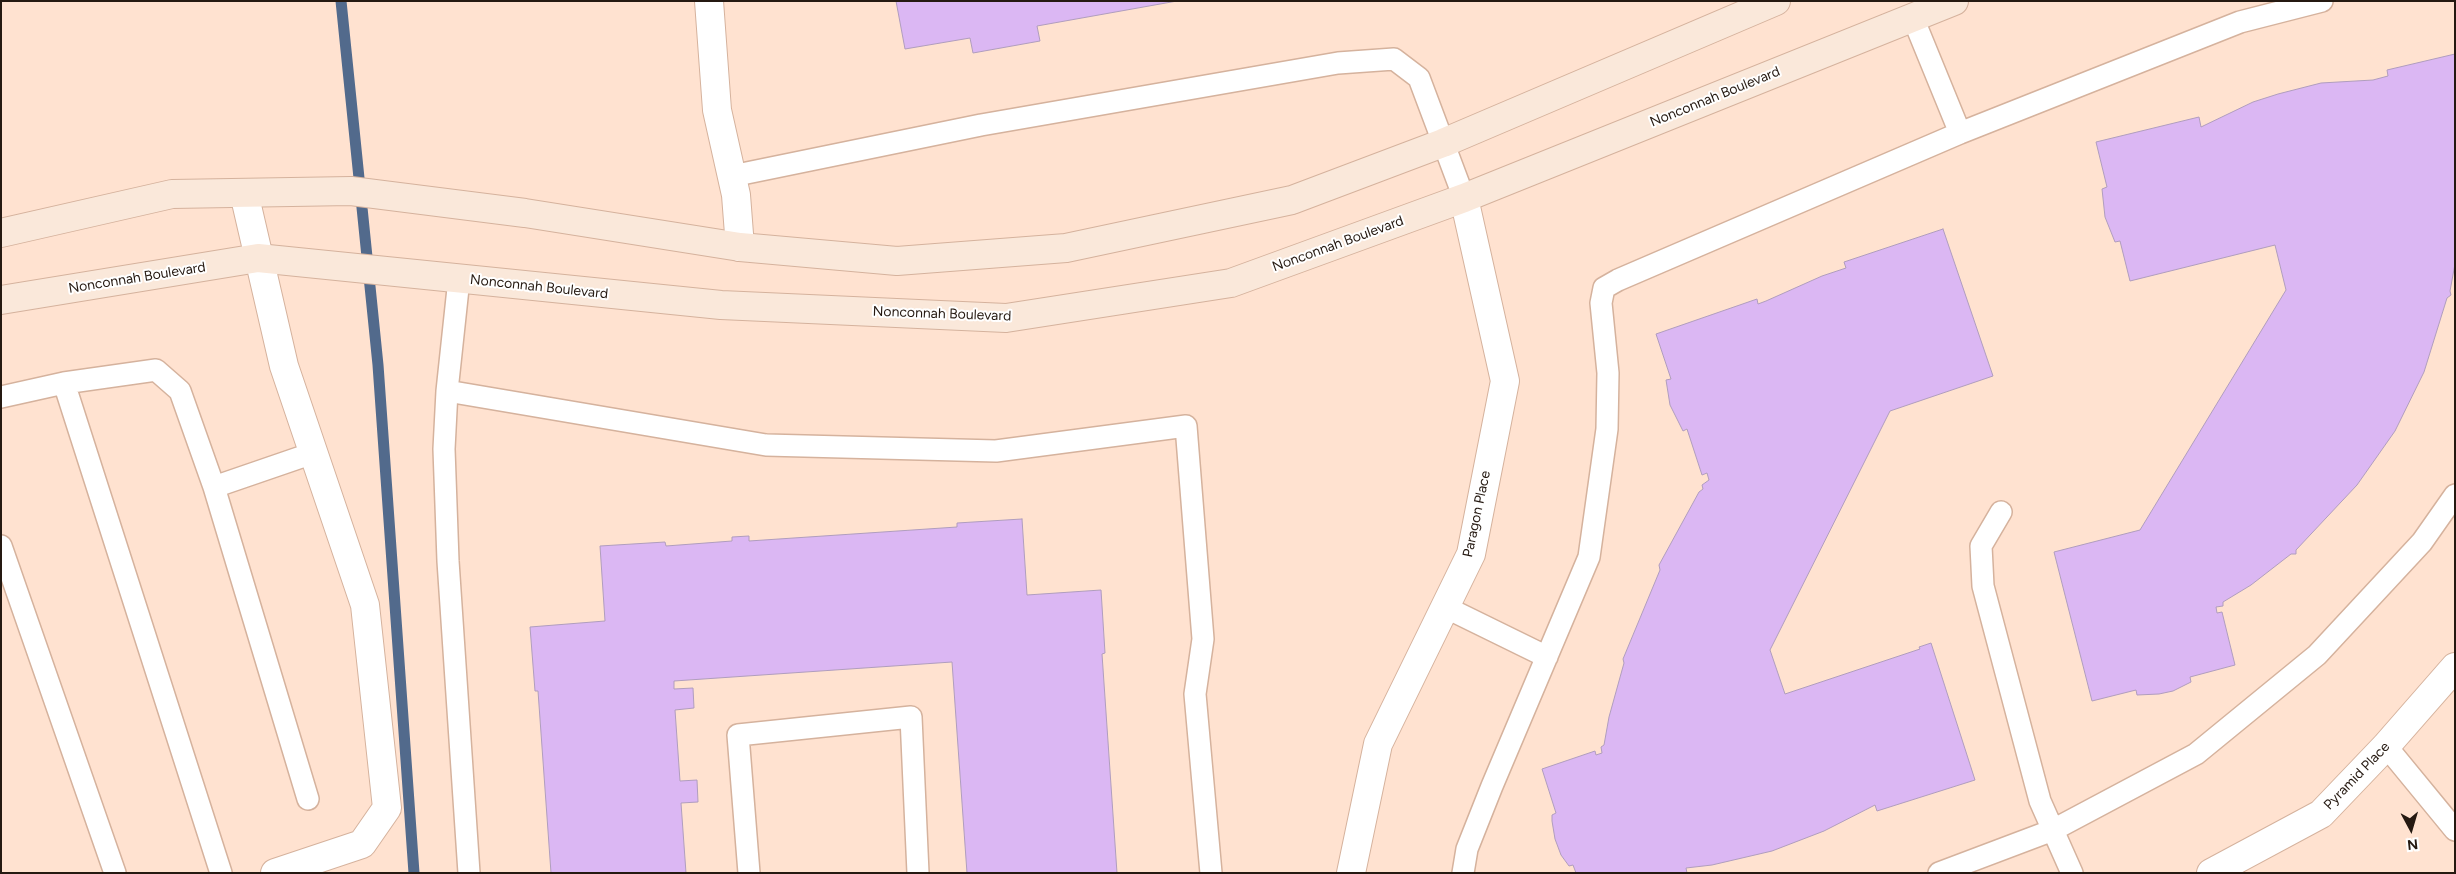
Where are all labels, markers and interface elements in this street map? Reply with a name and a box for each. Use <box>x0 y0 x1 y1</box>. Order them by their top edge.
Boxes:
street label: Nonconnah Boulevard <box>1648 63 1782 131</box>
street label: Nonconnah Boulevard <box>1270 212 1406 276</box>
street label: Nonconnah Boulevard <box>67 259 207 297</box>
street label: Nonconnah Boulevard <box>469 271 609 303</box>
street label: Nonconnah Boulevard <box>872 303 1012 325</box>
street label: Paragon Place <box>1460 469 1494 559</box>
street label: Pyramid Place <box>2320 739 2394 813</box>
north arrow <box>2386 804 2436 854</box>
text: N <box>2406 835 2419 853</box>

